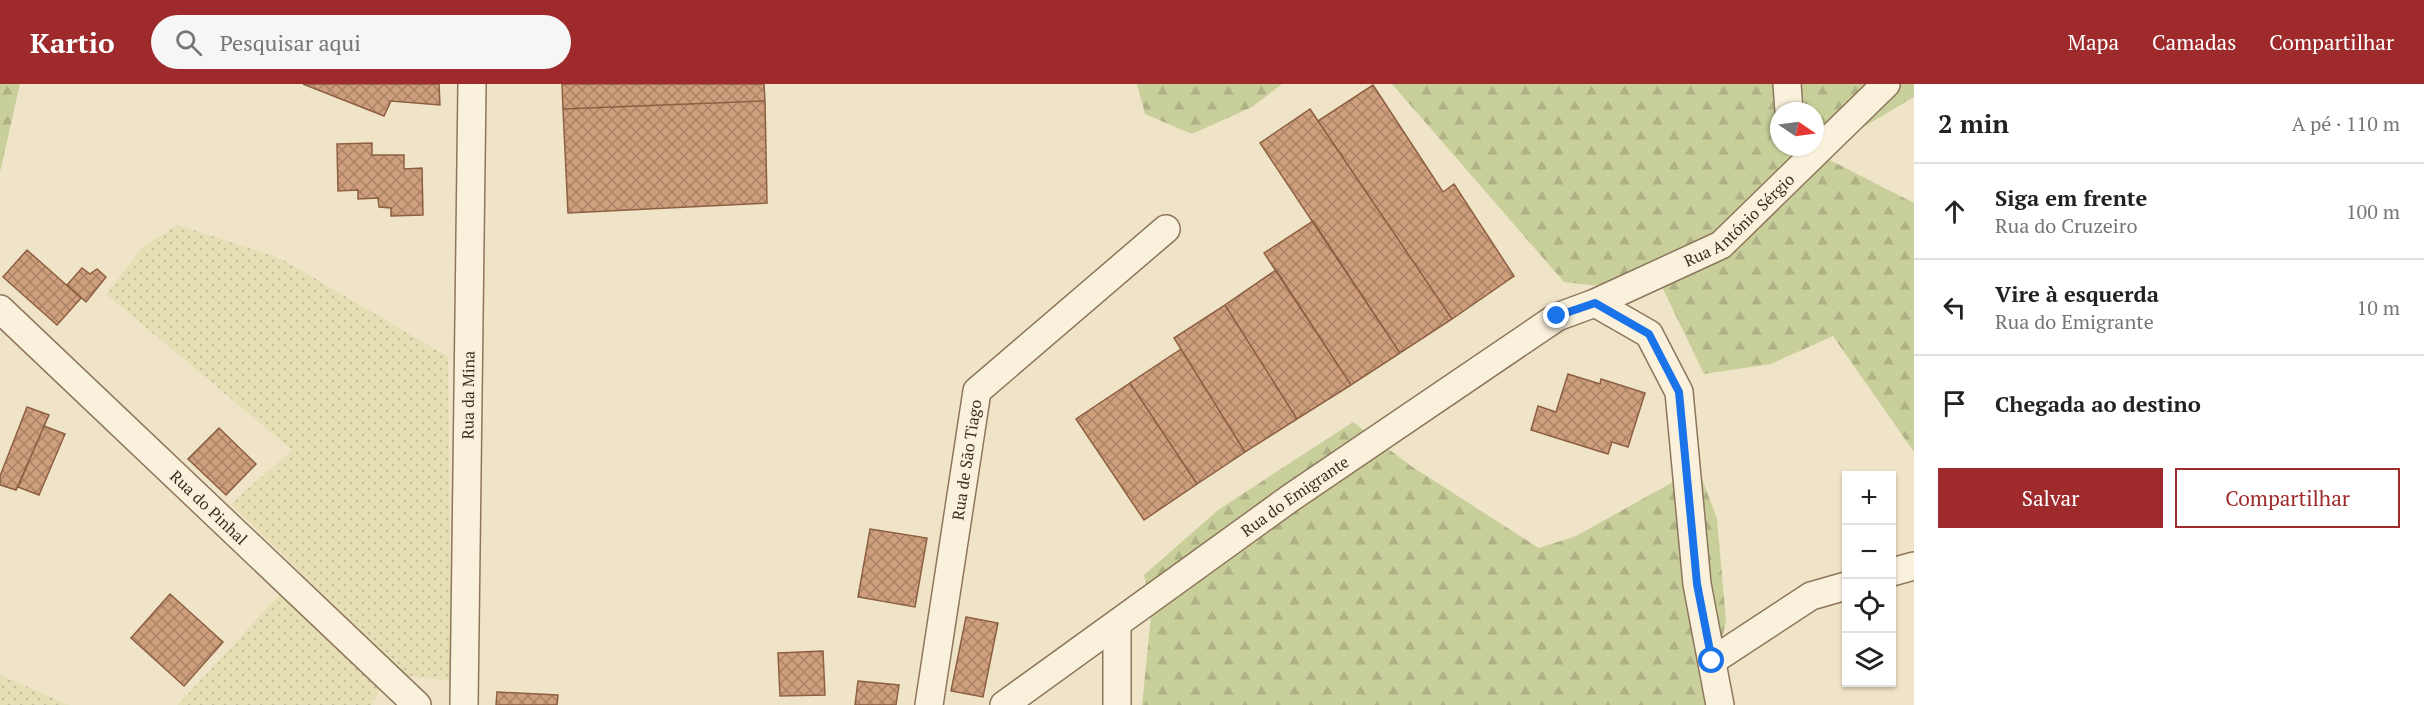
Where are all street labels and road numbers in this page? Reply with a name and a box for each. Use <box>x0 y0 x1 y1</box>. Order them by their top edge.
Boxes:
street label: Rua António Sérgio <box>1680 168 1799 272</box>
street label: Rua da Mina <box>456 351 480 439</box>
street label: Rua de São Tiago <box>946 398 987 522</box>
street label: Rua do Emigrante <box>1236 451 1353 541</box>
street label: Rua do Pinhal <box>165 465 253 550</box>

